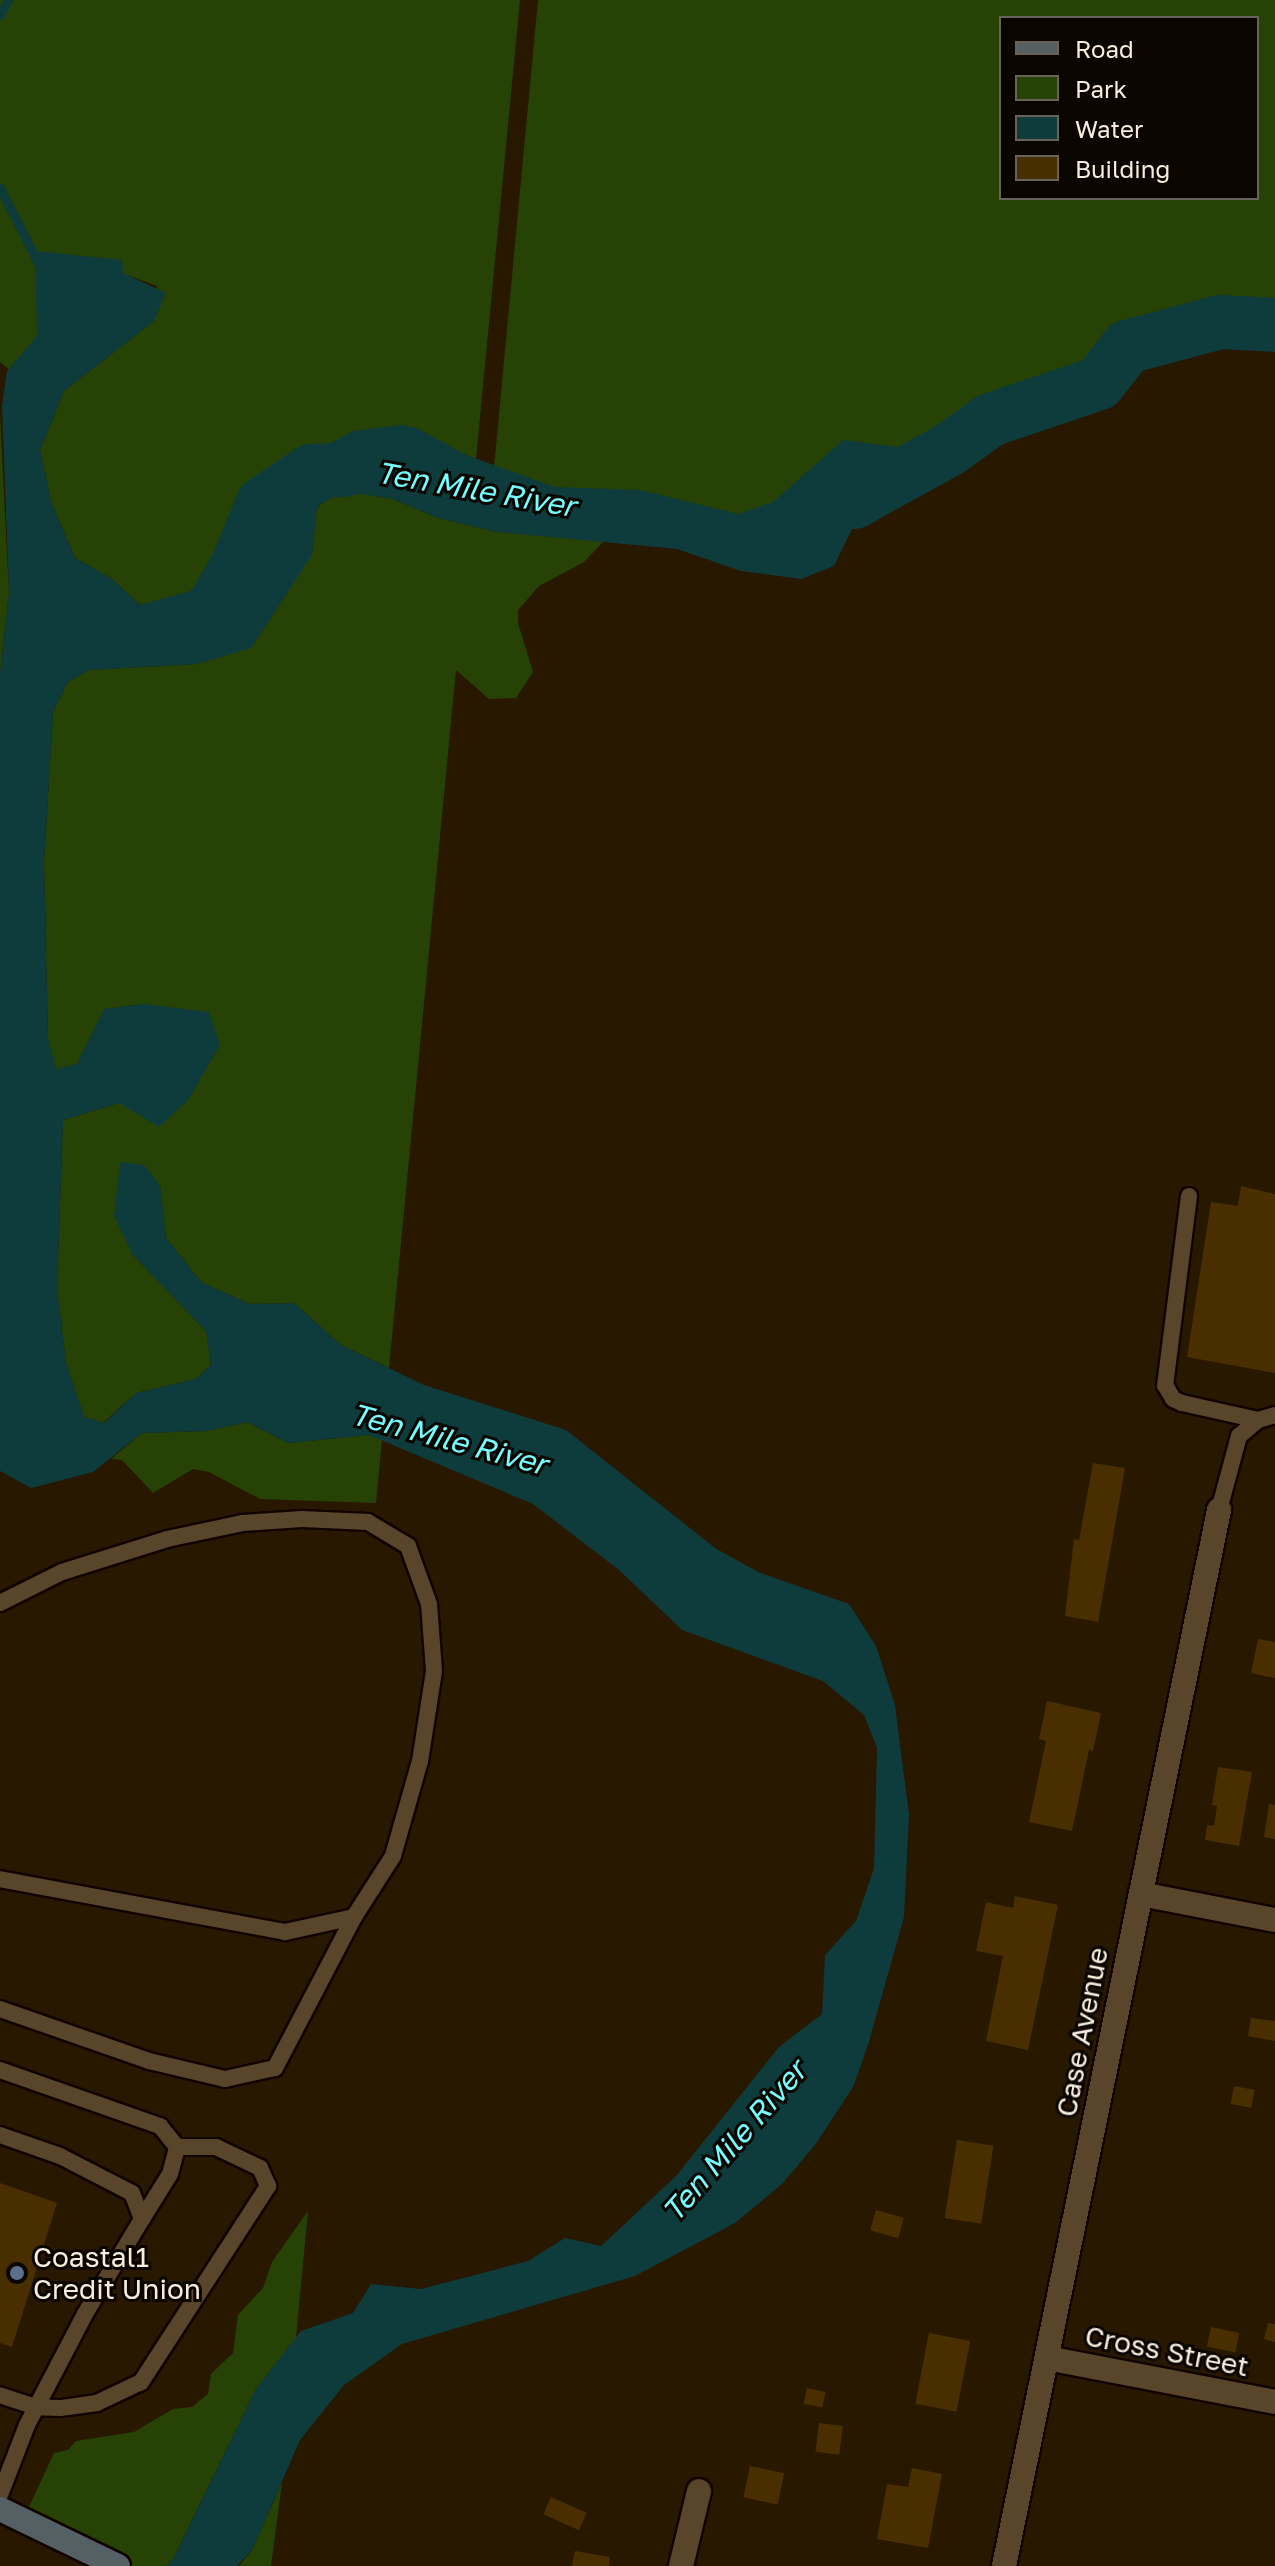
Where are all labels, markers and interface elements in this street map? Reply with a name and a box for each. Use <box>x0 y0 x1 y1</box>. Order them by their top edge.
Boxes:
legend <box>999 16 1259 200</box>
text: Road <box>1075 34 1134 63</box>
text: Park <box>1075 74 1127 103</box>
text: Water <box>1075 114 1143 143</box>
text: Building <box>1075 154 1170 183</box>
water label: Ten Mile River <box>374 454 578 524</box>
water label: Ten Mile River <box>347 1396 551 1482</box>
street label: Case Avenue <box>1049 1944 1115 2120</box>
water label: Ten Mile River <box>654 2053 814 2229</box>
place label: Coastal1 Credit Union <box>33 2240 201 2306</box>
marker: Coastal1 Credit Union <box>8 2264 26 2282</box>
street label: Cross Street <box>1082 2319 1252 2383</box>

